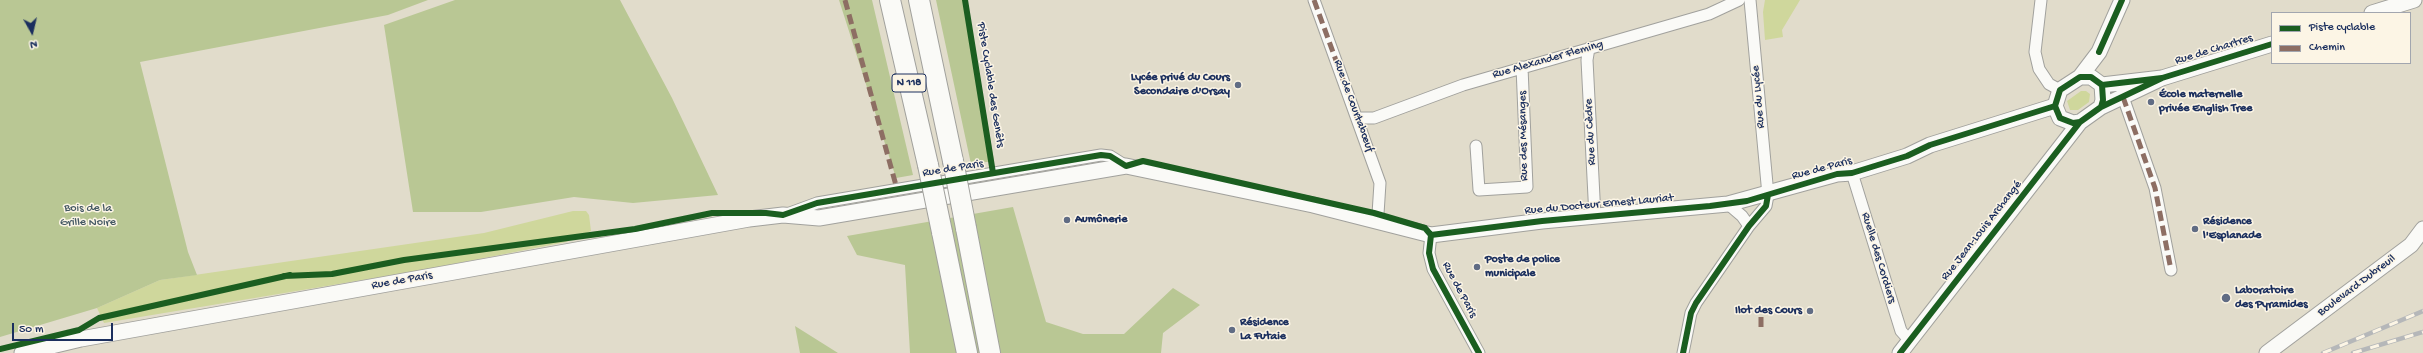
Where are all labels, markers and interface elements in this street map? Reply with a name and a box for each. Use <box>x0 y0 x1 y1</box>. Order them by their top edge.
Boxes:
north arrow <box>12 12 52 52</box>
legend <box>2271 12 2411 64</box>
street label: Piste Cyclable des Genêts <box>973 21 1007 149</box>
text: Piste cyclable <box>2309 21 2375 35</box>
street label: Rue de Chartres <box>2173 31 2255 69</box>
text: N <box>29 37 38 50</box>
street label: Rue Alexander Fleming <box>1491 37 1605 83</box>
text: Chemin <box>2309 41 2345 55</box>
street label: Rue de Courtabœuf <box>1330 58 1376 154</box>
street label: Rue du Lycée <box>1749 65 1769 129</box>
place label: Lycée privé du Cours Secondaire d'Orsay <box>1131 71 1230 99</box>
road number: N 118 <box>892 74 926 92</box>
marker: Lycée privé du Cours Secondaire d'Orsay <box>1233 80 1243 90</box>
place label: École maternelle privée English Tree <box>2159 88 2252 116</box>
street label: Rue des Mésanges <box>1516 91 1532 181</box>
marker: École maternelle privée English Tree <box>2146 97 2156 107</box>
street label: Rue du Cèdre <box>1582 98 1600 166</box>
street label: Rue de Paris <box>1790 154 1854 184</box>
street label: Rue de Paris <box>921 157 985 181</box>
street label: Rue Jean-Louis Archangé <box>1938 178 2026 284</box>
street label: Rue du Docteur Ernest Lauriat <box>1524 191 1674 219</box>
park label: Bois de la Grille Noire <box>60 202 116 230</box>
street label: Ruelle des Cordiers <box>1857 211 1899 305</box>
place label: Aumônerie <box>1075 213 1127 227</box>
marker: Aumônerie <box>1062 215 1072 225</box>
place label: Résidence l'Esplanade <box>2203 215 2261 243</box>
marker: Résidence l'Esplanade <box>2190 224 2200 234</box>
street label: Boulevard Dubreuil <box>2315 252 2399 320</box>
place label: Poste de police municipale <box>1485 253 1560 281</box>
street label: Rue de Paris <box>1438 259 1480 321</box>
marker: Poste de police municipale <box>1472 262 1482 272</box>
street label: Rue de Paris <box>370 269 434 293</box>
place label: Laboratoire des Pyramides <box>2235 284 2308 312</box>
marker: Laboratoire des Pyramides <box>2220 292 2232 304</box>
place label: Ilot des Cours <box>1735 304 1802 318</box>
marker: Ilot des Cours <box>1805 306 1815 316</box>
scale bar <box>14 315 115 341</box>
place label: Résidence La Futaie <box>1240 316 1289 344</box>
text: 50 m <box>19 323 44 337</box>
marker: Résidence La Futaie <box>1227 325 1237 335</box>

